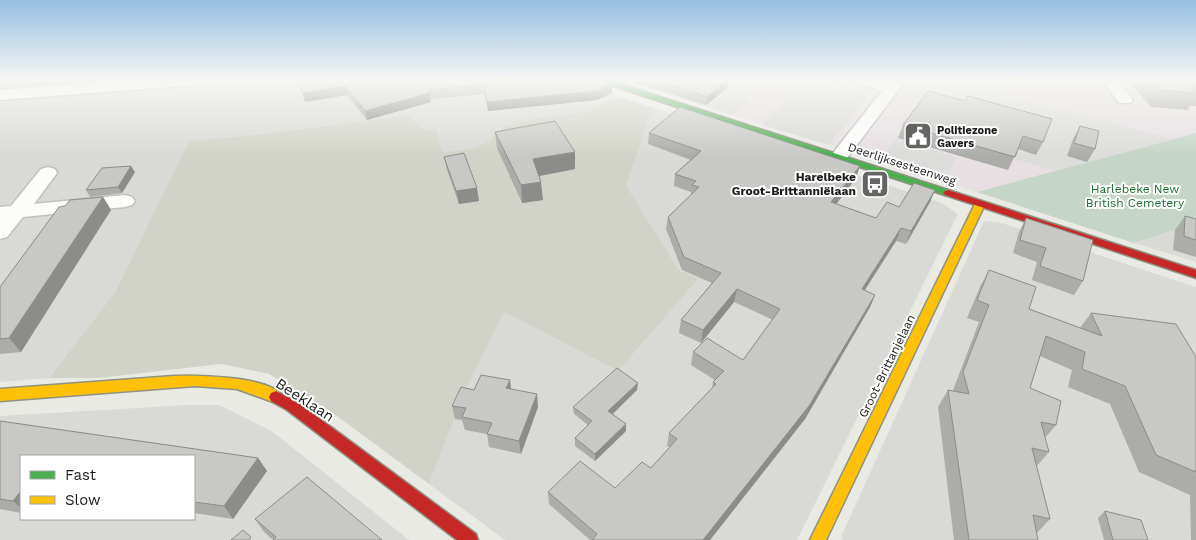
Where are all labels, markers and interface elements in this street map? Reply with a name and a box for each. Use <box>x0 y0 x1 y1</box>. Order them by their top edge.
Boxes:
public building icon: Politiezone Gavers <box>903 121 933 151</box>
place label: Politiezone Gavers <box>937 124 997 150</box>
street label: Deerlijksesteenweg <box>846 140 959 188</box>
bus stop icon: Harelbeke Groot-Brittanniëlaan <box>860 169 890 199</box>
place label: Harelbeke Groot-Brittanniëlaan <box>732 170 856 198</box>
park label: Harlebeke New British Cemetery <box>1086 182 1185 210</box>
street label: Groot-Brittanjelaan <box>856 312 918 420</box>
street label: Beeklaan <box>272 374 338 426</box>
legend <box>20 455 195 520</box>
text: Fast <box>65 466 97 484</box>
text: Slow <box>65 491 101 509</box>

